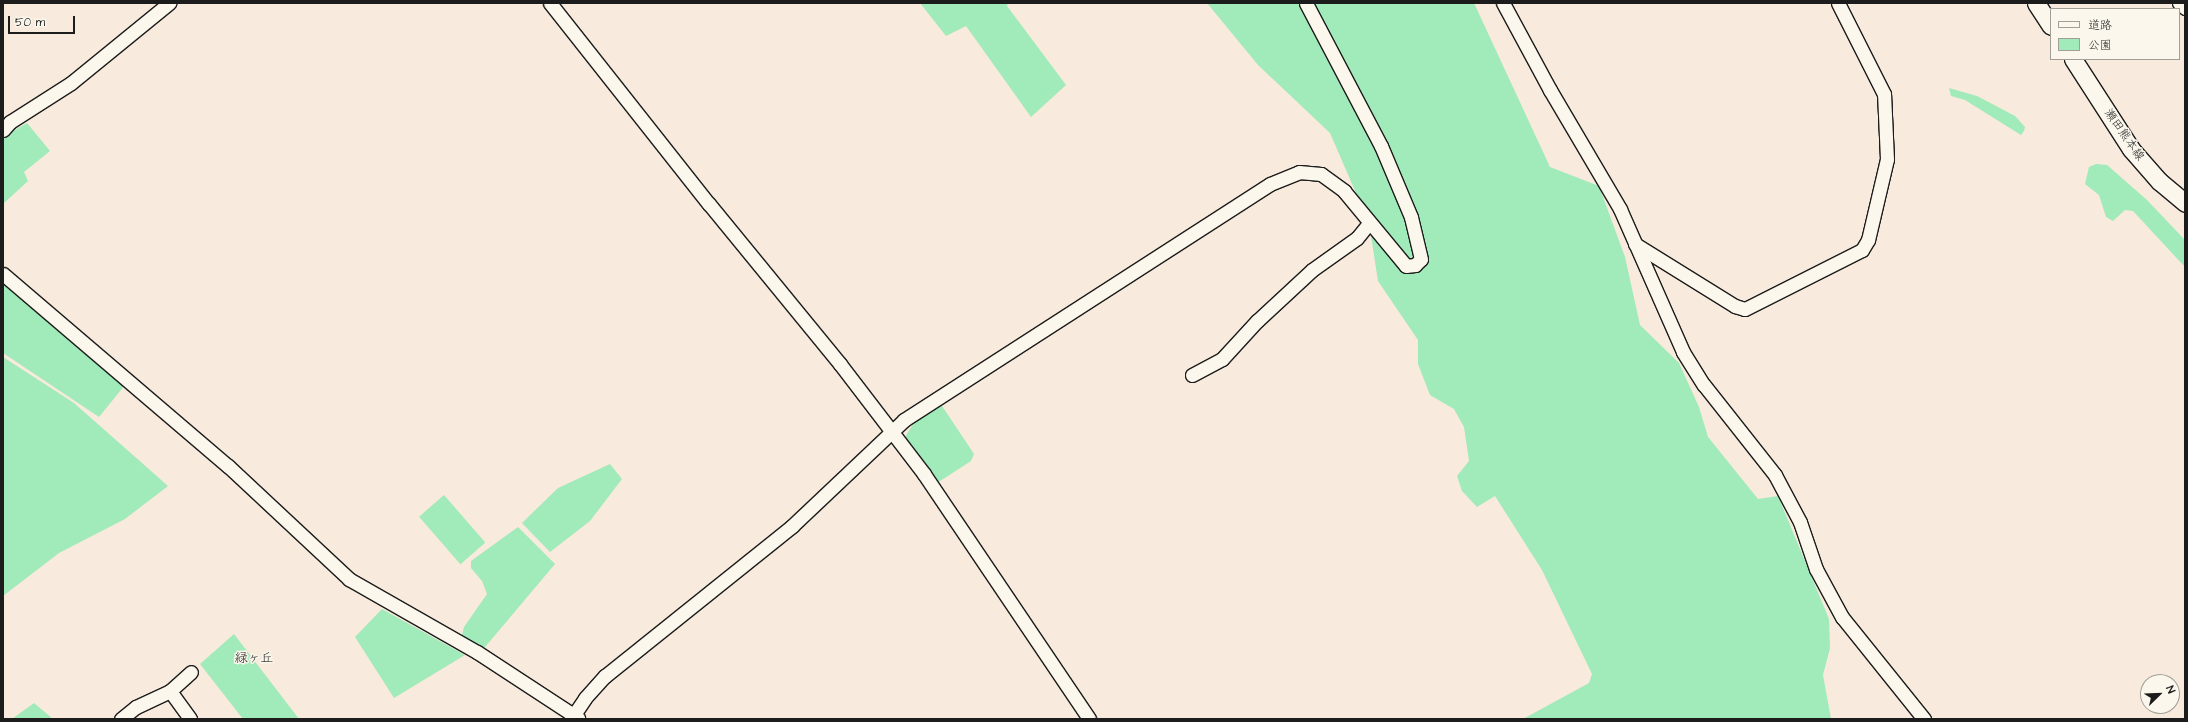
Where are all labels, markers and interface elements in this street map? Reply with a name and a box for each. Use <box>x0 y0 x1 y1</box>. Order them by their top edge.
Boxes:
scale bar <box>10 8 77 34</box>
legend <box>2050 8 2180 60</box>
text: 50 m <box>15 14 45 31</box>
text: 道路 <box>2088 17 2112 34</box>
text: 公園 <box>2088 37 2112 54</box>
street label: 瀬田熊本線 <box>2101 106 2147 164</box>
district label: 緑ヶ丘 <box>235 650 273 666</box>
north arrow <box>2140 674 2180 714</box>
text: N <box>2162 683 2179 696</box>

